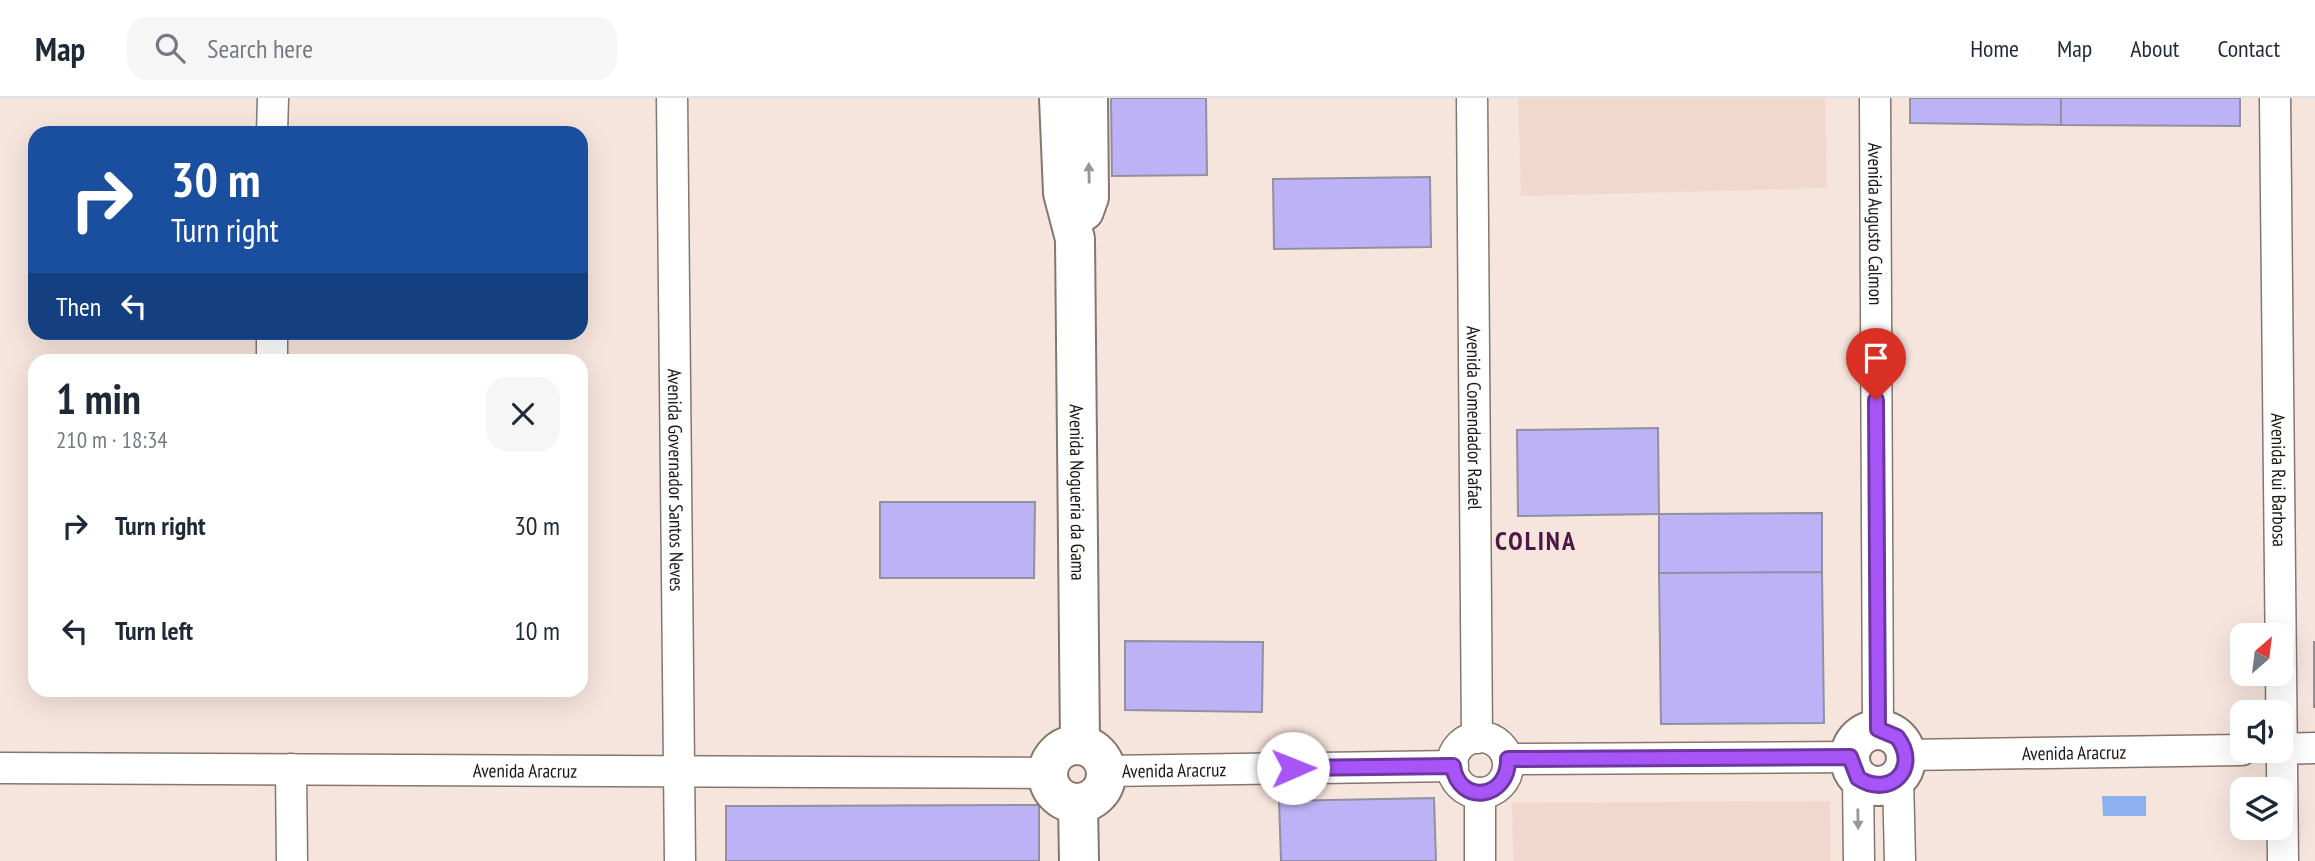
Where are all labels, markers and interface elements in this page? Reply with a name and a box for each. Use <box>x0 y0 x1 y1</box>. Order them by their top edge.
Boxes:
search box <box>127 17 617 80</box>
text: Map <box>35 27 85 70</box>
icon: search <box>151 29 189 67</box>
text: Search here <box>207 32 313 65</box>
text: Home <box>1970 33 2019 64</box>
text: Map <box>2057 33 2092 64</box>
text: About <box>2130 33 2179 64</box>
text: Contact <box>2217 33 2280 64</box>
street label: Avenida Augusto Calmon <box>1863 143 1888 305</box>
text: 30 m <box>171 147 260 211</box>
icon: right <box>56 154 147 245</box>
one-way arrow <box>1083 162 1094 184</box>
text: Turn right <box>171 209 279 251</box>
icon: left <box>115 287 153 325</box>
text: Then <box>56 290 101 323</box>
street label: Avenida Comendador Rafael <box>1462 326 1487 511</box>
pin <box>1846 328 1906 400</box>
icon: arrive <box>1857 339 1895 377</box>
street label: Avenida Governador Santos Neves <box>663 368 689 591</box>
text: 1 min <box>56 371 141 426</box>
button: close <box>486 377 560 451</box>
street label: Avenida Nogueria da Gama <box>1065 404 1090 581</box>
street label: Avenida Rui Barbosa <box>2266 413 2292 547</box>
text: 210 m · 18:34 <box>56 425 168 454</box>
icon: right <box>56 507 94 545</box>
text: Turn right <box>115 509 206 542</box>
text: 30 m <box>514 509 560 542</box>
district label: COLINA <box>1495 524 1577 557</box>
icon: left <box>56 612 94 650</box>
text: Turn left <box>115 614 193 647</box>
text: 10 m <box>514 614 560 647</box>
north arrow <box>2230 623 2292 686</box>
map controls <box>2230 623 2293 840</box>
button: sound <box>2230 700 2293 763</box>
position arrow <box>1256 731 1330 805</box>
street label: Avenida Aracruz <box>2022 740 2126 765</box>
street label: Avenida Aracruz <box>1122 757 1227 783</box>
street label: Avenida Aracruz <box>473 758 577 783</box>
button: layers <box>2230 777 2293 840</box>
one-way arrow <box>1853 809 1864 831</box>

